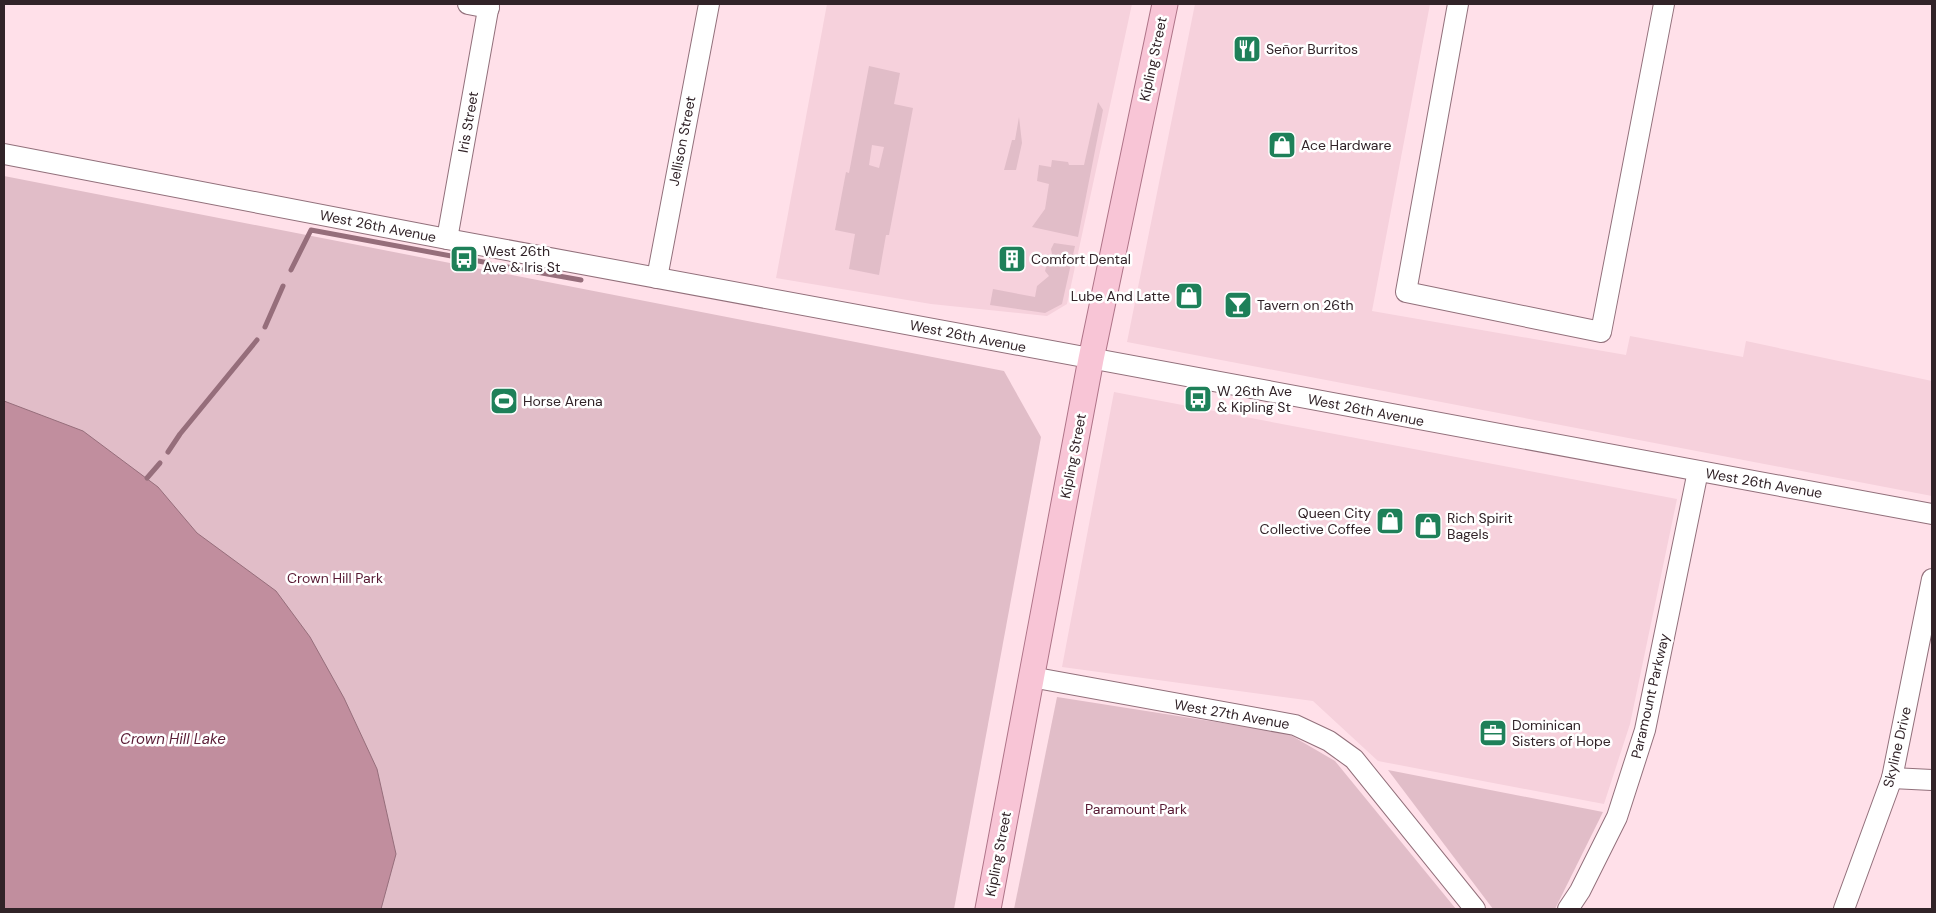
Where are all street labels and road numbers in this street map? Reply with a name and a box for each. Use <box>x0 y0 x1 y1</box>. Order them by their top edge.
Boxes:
street label: Kipling Street <box>1135 15 1171 103</box>
street label: Iris Street <box>454 90 482 154</box>
street label: Jellison Street <box>664 94 700 188</box>
street label: West 26th Avenue <box>318 206 438 246</box>
street label: West 26th Avenue <box>908 316 1028 356</box>
street label: West 26th Avenue <box>1306 390 1426 430</box>
street label: Kipling Street <box>1056 412 1090 500</box>
street label: West 26th Avenue <box>1704 464 1824 502</box>
street label: Paramount Parkway <box>1627 632 1673 760</box>
street label: West 27th Avenue <box>1173 695 1291 733</box>
street label: Skyline Drive <box>1879 705 1915 789</box>
street label: Kipling Street <box>981 810 1015 898</box>

